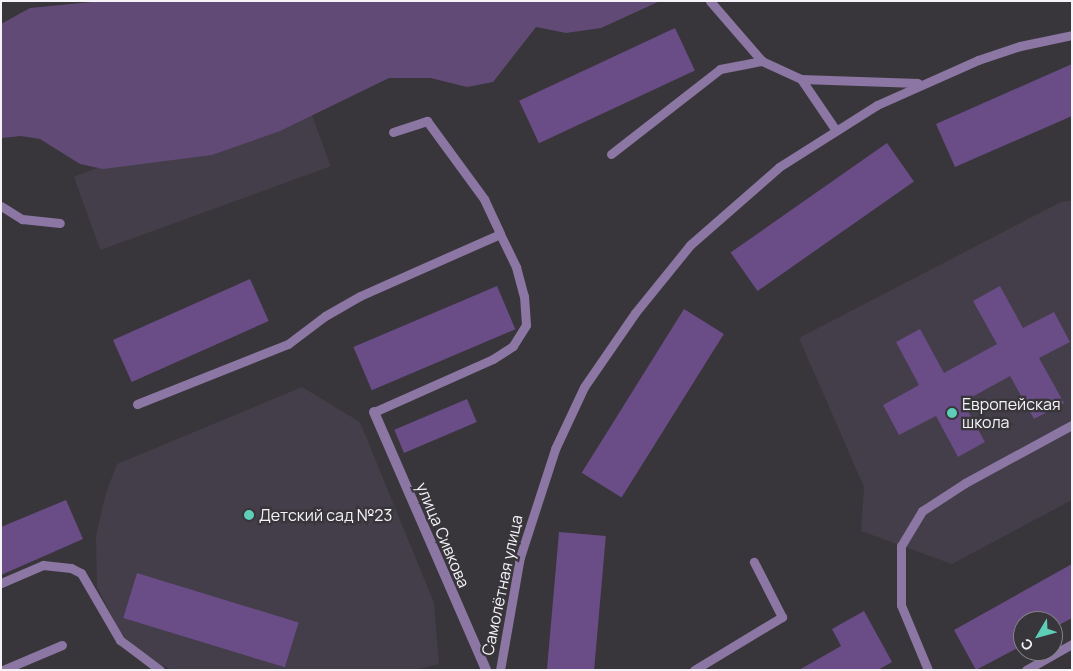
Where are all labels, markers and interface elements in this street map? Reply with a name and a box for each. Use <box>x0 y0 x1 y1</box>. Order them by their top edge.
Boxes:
place label: Европейская школа <box>962 394 1061 432</box>
marker: Европейская школа <box>946 407 958 419</box>
street label: улица Сивкова <box>412 480 474 590</box>
place label: Детский сад №23 <box>259 505 392 525</box>
marker: Детский сад №23 <box>243 509 255 521</box>
street label: Самолётная улица <box>478 513 526 657</box>
north arrow <box>1013 611 1063 661</box>
text: С <box>1016 635 1037 655</box>

